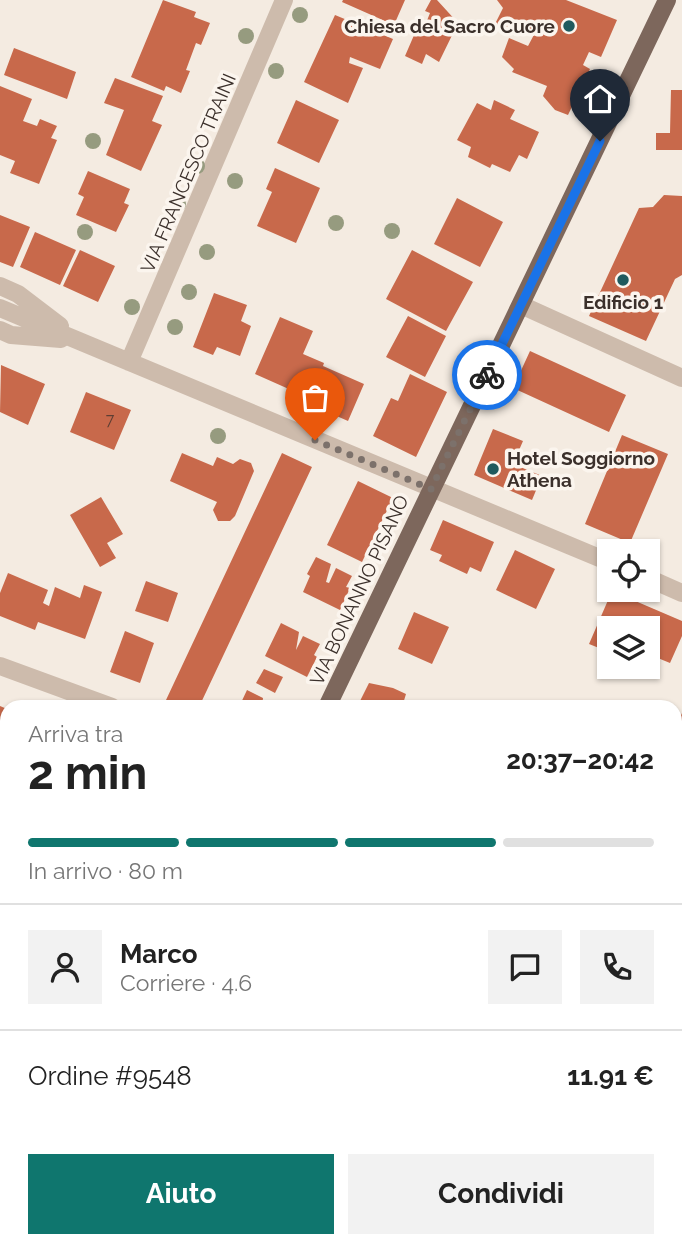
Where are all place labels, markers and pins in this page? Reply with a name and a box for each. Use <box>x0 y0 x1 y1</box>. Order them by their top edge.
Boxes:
place label: Chiesa del Sacro Cuore <box>344 15 555 37</box>
marker: Chiesa del Sacro Cuore <box>561 18 577 34</box>
pin <box>570 69 630 141</box>
marker: Edificio 1 <box>615 272 631 288</box>
place label: Edificio 1 <box>583 291 663 313</box>
pin <box>285 368 345 440</box>
place label: Hotel Soggiorno Athena <box>507 447 655 491</box>
marker: Hotel Soggiorno Athena <box>485 461 501 477</box>

